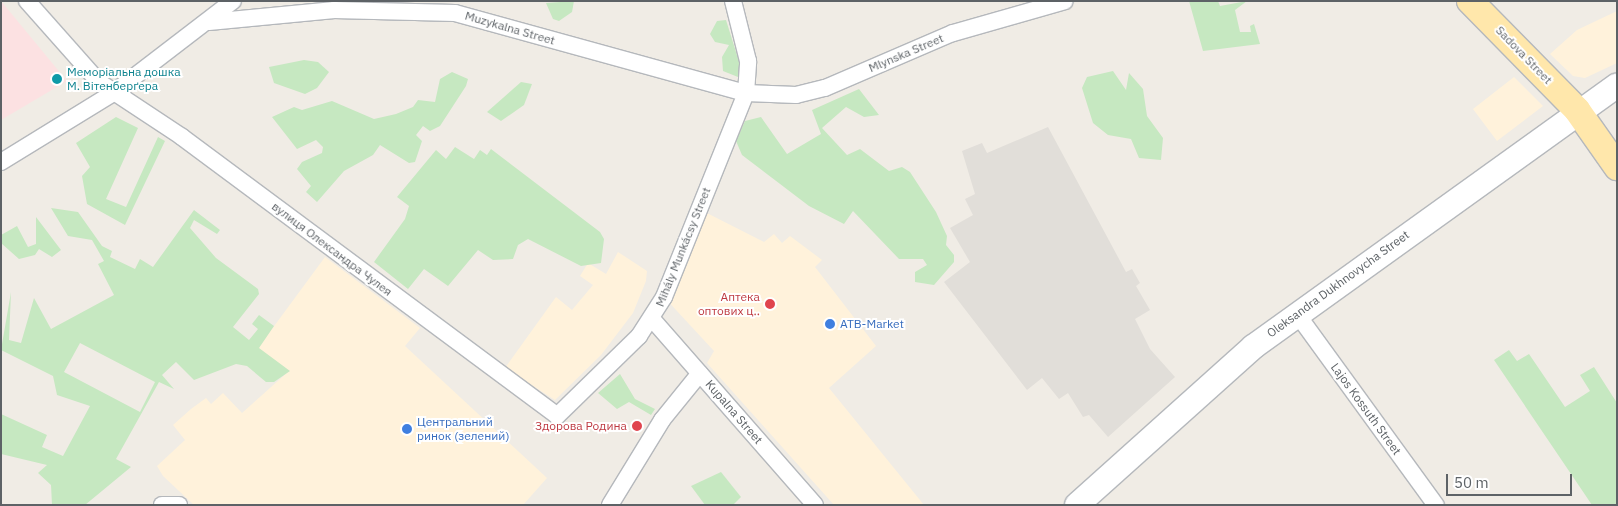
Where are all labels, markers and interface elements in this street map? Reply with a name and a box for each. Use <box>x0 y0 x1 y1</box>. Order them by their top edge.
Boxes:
street label: Muzykalna Street <box>463 8 557 48</box>
street label: Sadova Street <box>1493 23 1555 87</box>
street label: Mlynska Street <box>866 31 946 75</box>
place label: Меморіальна дошка М. Вітенберґера <box>67 65 181 93</box>
marker: Меморіальна дошка М. Вітенберґера <box>51 73 63 85</box>
street label: Mihály Munkácsy Street <box>652 185 714 309</box>
street label: вулиця Олександра Чулея <box>269 199 395 299</box>
street label: Oleksandra Dukhnovycha Street <box>1264 227 1412 341</box>
place label: Аптека оптових ц‥ <box>698 290 760 318</box>
marker: Аптека оптових ц‥ <box>764 298 776 310</box>
place label: ATB-Market <box>840 317 904 331</box>
marker: ATB-Market <box>824 318 836 330</box>
street label: Lajos Kossuth Street <box>1328 360 1404 458</box>
street label: Kupalna Street <box>702 377 766 447</box>
place label: Центральний ринок (зелений) <box>417 415 509 443</box>
place label: Здорова Родина <box>535 419 627 433</box>
marker: Здорова Родина <box>631 420 643 432</box>
marker: Центральний ринок (зелений) <box>401 423 413 435</box>
scale bar <box>1448 464 1574 496</box>
text: 50 m <box>1454 473 1489 492</box>

